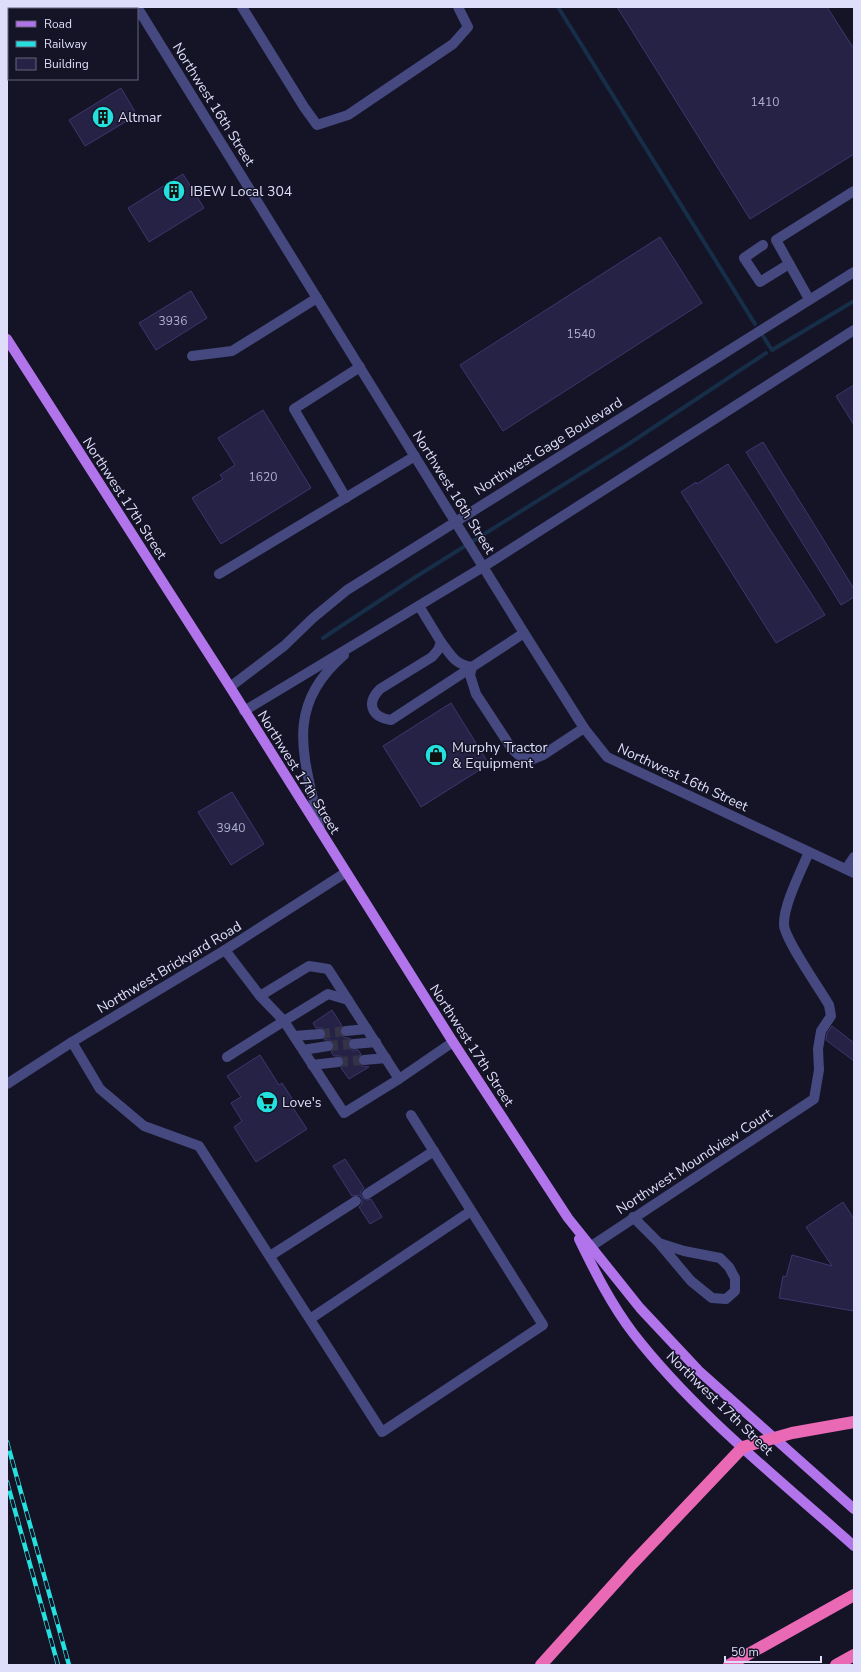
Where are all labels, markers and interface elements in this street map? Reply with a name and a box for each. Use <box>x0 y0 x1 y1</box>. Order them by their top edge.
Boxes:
legend <box>8 8 138 80</box>
text: Road <box>44 16 72 32</box>
text: Railway <box>44 36 88 52</box>
street label: Northwest 16th Street <box>168 39 259 170</box>
text: Building <box>44 56 89 72</box>
house number: 1410 <box>751 94 779 110</box>
building icon: Altmar <box>90 104 116 130</box>
place label: Altmar <box>118 108 162 127</box>
building icon: IBEW Local 304 <box>161 178 187 204</box>
place label: IBEW Local 304 <box>190 182 292 201</box>
house number: 3936 <box>159 313 187 329</box>
house number: 1540 <box>567 326 595 342</box>
street label: Northwest Gage Boulevard <box>470 393 626 500</box>
street label: Northwest 16th Street <box>408 427 499 558</box>
street label: Northwest 17th Street <box>78 434 171 563</box>
house number: 1620 <box>249 469 277 485</box>
street label: Northwest 17th Street <box>253 707 344 838</box>
place label: Murphy Tractor & Equipment <box>452 738 548 773</box>
street label: Northwest 16th Street <box>614 739 751 816</box>
shop icon: Murphy Tractor & Equipment <box>423 742 449 768</box>
house number: 3940 <box>217 820 245 836</box>
street label: Northwest Brickyard Road <box>94 917 245 1018</box>
street label: Northwest 17th Street <box>425 981 518 1110</box>
supermarket icon: Love's <box>254 1089 280 1115</box>
place label: Love's <box>282 1093 322 1112</box>
street label: Northwest Moundview Court <box>613 1104 776 1219</box>
street label: Northwest 17th Street <box>662 1347 777 1460</box>
scale bar <box>725 1638 821 1664</box>
text: 50 m <box>731 1644 759 1660</box>

